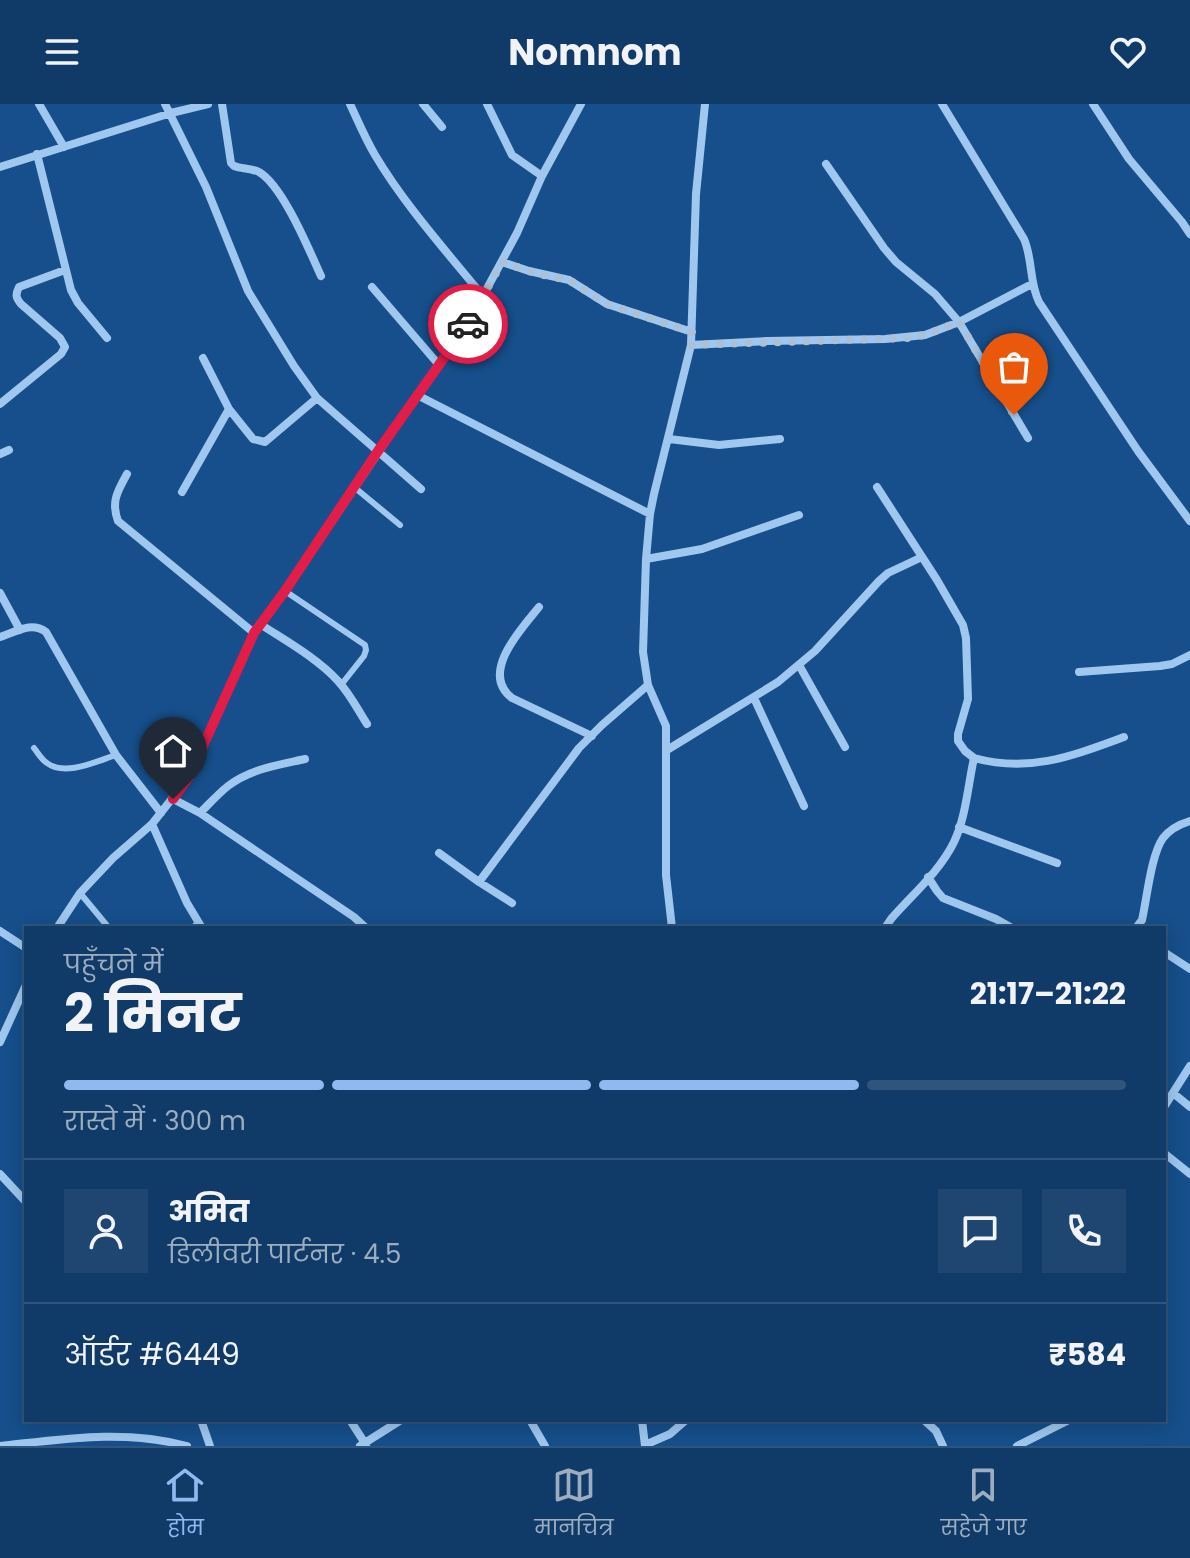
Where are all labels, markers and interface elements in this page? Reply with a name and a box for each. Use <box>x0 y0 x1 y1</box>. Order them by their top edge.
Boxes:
text: Nomnom <box>508 27 682 78</box>
icon: menu <box>40 30 84 74</box>
icon: heart <box>1106 30 1150 74</box>
courier <box>428 284 508 364</box>
icon: car <box>446 302 490 346</box>
pin <box>980 333 1048 415</box>
icon: bag <box>992 345 1036 389</box>
pin <box>139 717 207 799</box>
icon: home <box>151 729 195 773</box>
text: पहुँचने में <box>64 946 163 982</box>
text: 21:17–21:22 <box>970 972 1126 1015</box>
text: 2 मिनट <box>64 977 242 1050</box>
text: रास्ते में · 300 m <box>64 1103 246 1139</box>
button: person <box>64 1189 148 1273</box>
button: chat <box>938 1189 1022 1273</box>
button: phone <box>1042 1189 1126 1273</box>
text: अमित <box>168 1190 249 1233</box>
text: डिलीवरी पार्टनर · 4.5 <box>168 1236 401 1272</box>
text: ऑर्डर #6449 <box>64 1333 240 1376</box>
text: ₹584 <box>1049 1333 1126 1376</box>
tab: होम <box>163 1463 207 1544</box>
tab: मानचित्र <box>534 1463 614 1544</box>
tab: सहेजे गए <box>940 1463 1027 1544</box>

